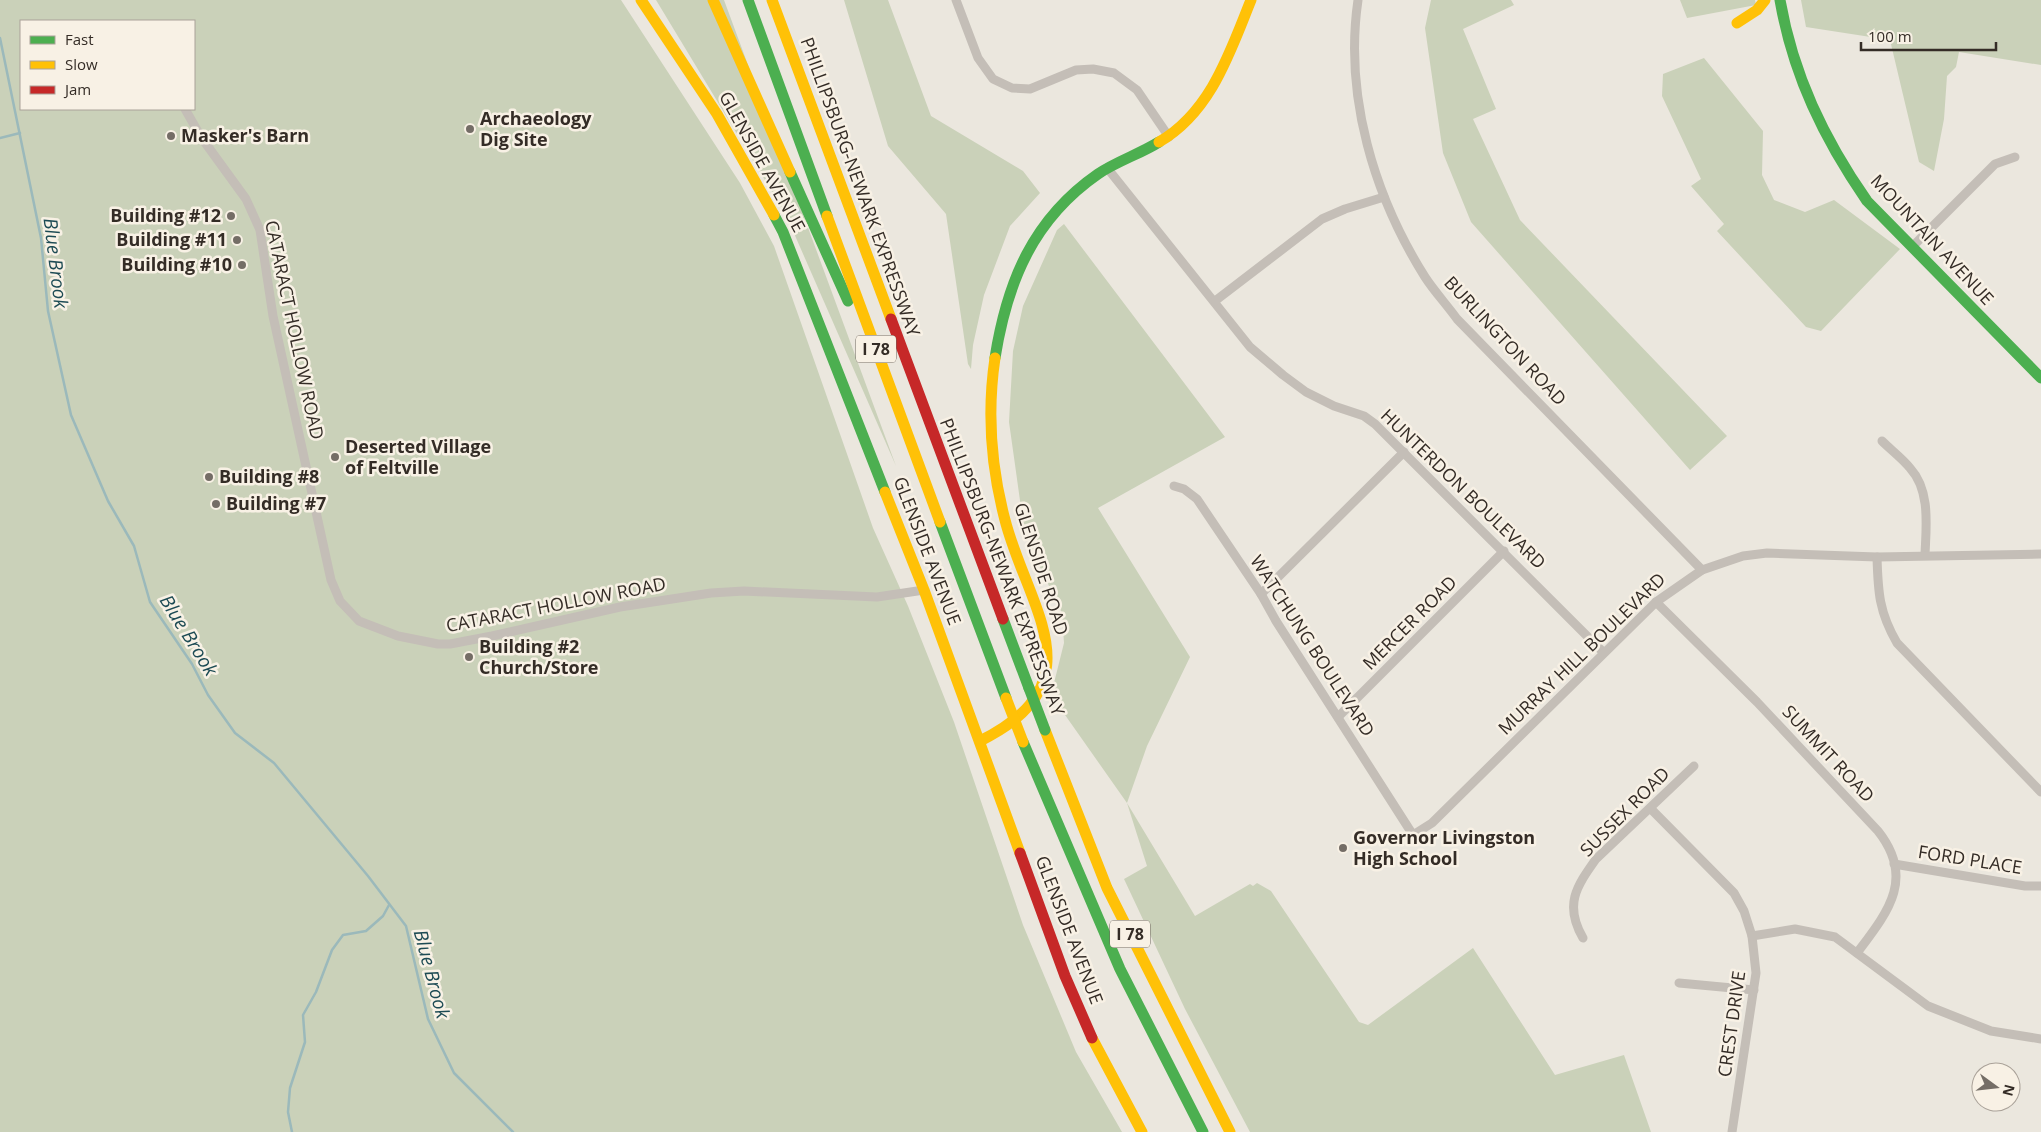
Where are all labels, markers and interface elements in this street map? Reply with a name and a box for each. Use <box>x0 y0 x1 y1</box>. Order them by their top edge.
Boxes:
legend <box>20 20 195 110</box>
scale bar <box>1861 20 1996 52</box>
text: 100 m <box>1868 26 1912 46</box>
text: Fast <box>65 29 94 49</box>
street label: PHILLIPSBURG-NEWARK EXPRESSWAY <box>795 34 927 341</box>
text: Slow <box>65 54 98 74</box>
text: Jam <box>63 79 91 99</box>
street label: GLENSIDE AVENUE <box>714 87 812 236</box>
place label: Archaeology Dig Site <box>480 106 592 151</box>
place label: Masker's Barn <box>181 123 309 147</box>
marker: Archaeology Dig Site <box>464 123 476 135</box>
marker: Masker's Barn <box>165 130 177 142</box>
street label: MOUNTAIN AVENUE <box>1866 169 2000 310</box>
place label: Building #12 <box>110 203 221 227</box>
marker: Building #12 <box>225 210 237 222</box>
water label: Blue Brook <box>38 216 75 311</box>
street label: CATARACT HOLLOW ROAD <box>260 218 330 442</box>
place label: Building #11 <box>116 227 227 251</box>
marker: Building #11 <box>231 234 243 246</box>
place label: Building #10 <box>121 252 232 276</box>
marker: Building #10 <box>236 259 248 271</box>
street label: BURLINGTON ROAD <box>1439 270 1572 410</box>
road number: I 78 <box>856 336 896 362</box>
street label: HUNTERDON BOULEVARD <box>1376 403 1551 574</box>
street label: PHILLIPSBURG-NEWARK EXPRESSWAY <box>935 414 1071 720</box>
place label: Deserted Village of Feltville <box>345 434 491 479</box>
marker: Deserted Village of Feltville <box>329 451 341 463</box>
place label: Building #8 <box>219 464 319 488</box>
marker: Building #8 <box>203 471 215 483</box>
street label: GLENSIDE AVENUE <box>889 473 967 628</box>
place label: Building #7 <box>226 491 326 515</box>
marker: Building #7 <box>210 498 222 510</box>
street label: GLENSIDE ROAD <box>1009 499 1075 638</box>
street label: WATCHUNG BOULEVARD <box>1245 550 1380 741</box>
street label: MURRAY HILL BOULEVARD <box>1492 567 1670 740</box>
street label: MERCER ROAD <box>1357 570 1462 675</box>
street label: CATARACT HOLLOW ROAD <box>444 571 668 637</box>
water label: Blue Brook <box>154 589 225 681</box>
place label: Building #2 Church/Store <box>479 634 599 679</box>
marker: Building #2 Church/Store <box>463 651 475 663</box>
street label: SUMMIT ROAD <box>1777 700 1880 807</box>
street label: SUSSEX ROAD <box>1574 761 1674 861</box>
place label: Governor Livingston High School <box>1353 825 1535 870</box>
street label: FORD PLACE <box>1916 839 2024 879</box>
marker: Governor Livingston High School <box>1337 842 1349 854</box>
street label: GLENSIDE AVENUE <box>1031 852 1109 1007</box>
road number: I 78 <box>1110 921 1150 948</box>
water label: Blue Brook <box>408 927 457 1022</box>
street label: CREST DRIVE <box>1712 969 1750 1078</box>
north arrow <box>1971 1062 2021 1112</box>
text: N <box>1998 1083 2020 1098</box>

